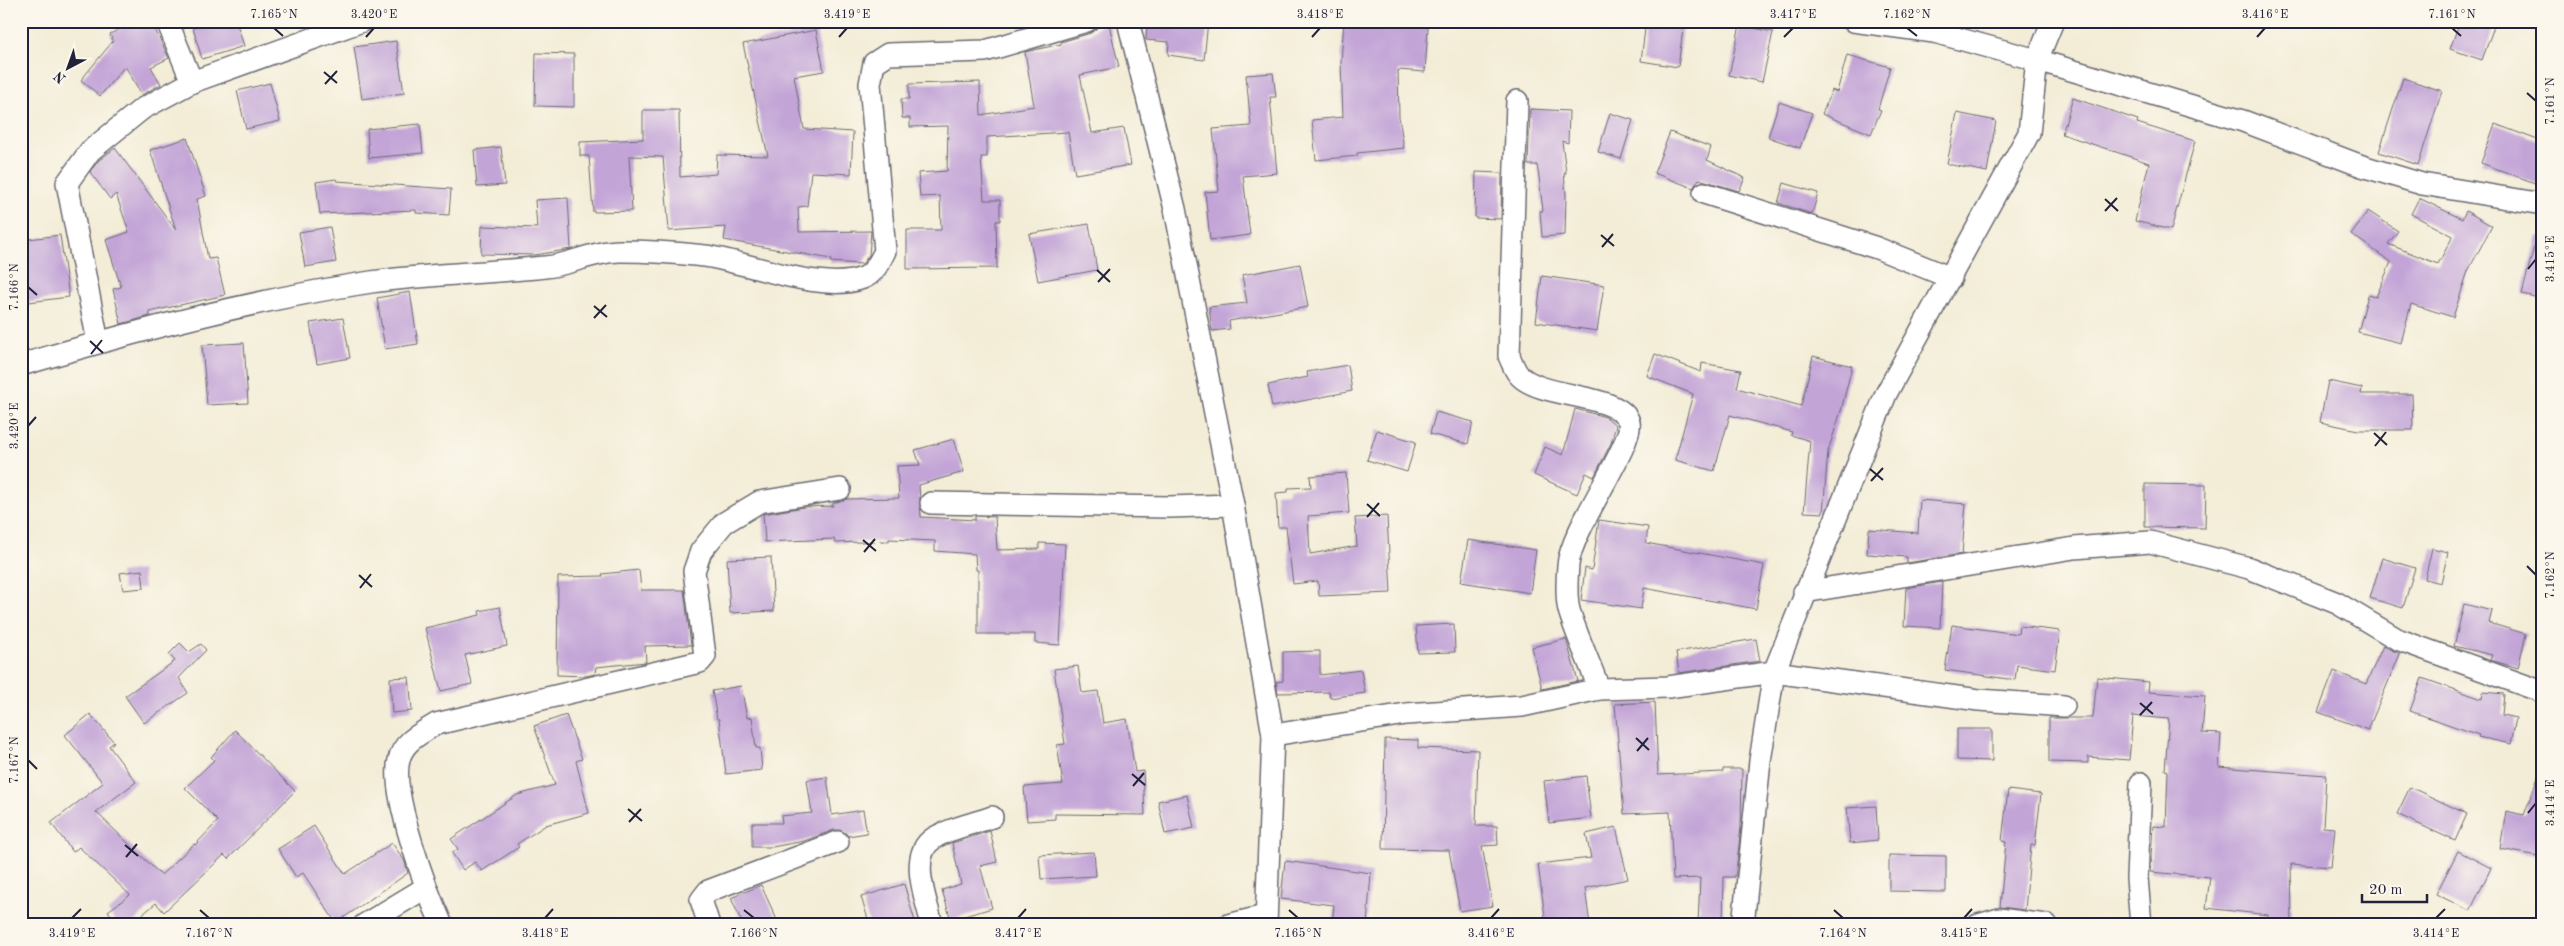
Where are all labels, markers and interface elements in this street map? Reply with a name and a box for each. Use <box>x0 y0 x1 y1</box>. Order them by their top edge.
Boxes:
text: 7.165°N <box>250 8 298 21</box>
text: 3.420°E <box>351 9 397 21</box>
text: 3.419°E <box>824 9 870 21</box>
text: 3.418°E <box>1297 9 1343 21</box>
text: 3.417°E <box>1770 9 1816 21</box>
text: 7.162°N <box>1883 9 1931 21</box>
text: 3.416°E <box>2242 9 2288 21</box>
text: 7.161°N <box>2428 9 2476 21</box>
north arrow <box>42 42 92 92</box>
text: N <box>51 68 69 86</box>
text: 7.161°N <box>2545 77 2557 125</box>
text: 3.415°E <box>2544 236 2557 282</box>
text: 7.166°N <box>9 263 21 311</box>
text: 3.420°E <box>9 403 21 449</box>
text: 7.162°N <box>2545 551 2557 599</box>
text: 7.167°N <box>9 736 21 784</box>
text: 3.414°E <box>2545 780 2557 826</box>
scale bar <box>2362 871 2426 903</box>
text: 20 m <box>2369 883 2403 898</box>
text: 7.165°N <box>1274 927 1322 940</box>
text: 3.415°E <box>1941 927 1987 940</box>
text: 3.419°E <box>49 928 95 940</box>
text: 7.167°N <box>185 928 233 940</box>
text: 3.418°E <box>522 928 568 940</box>
text: 7.166°N <box>730 928 778 940</box>
text: 3.417°E <box>995 928 1041 940</box>
text: 3.416°E <box>1468 928 1514 940</box>
text: 7.164°N <box>1819 928 1867 940</box>
text: 3.414°E <box>2413 928 2459 940</box>

